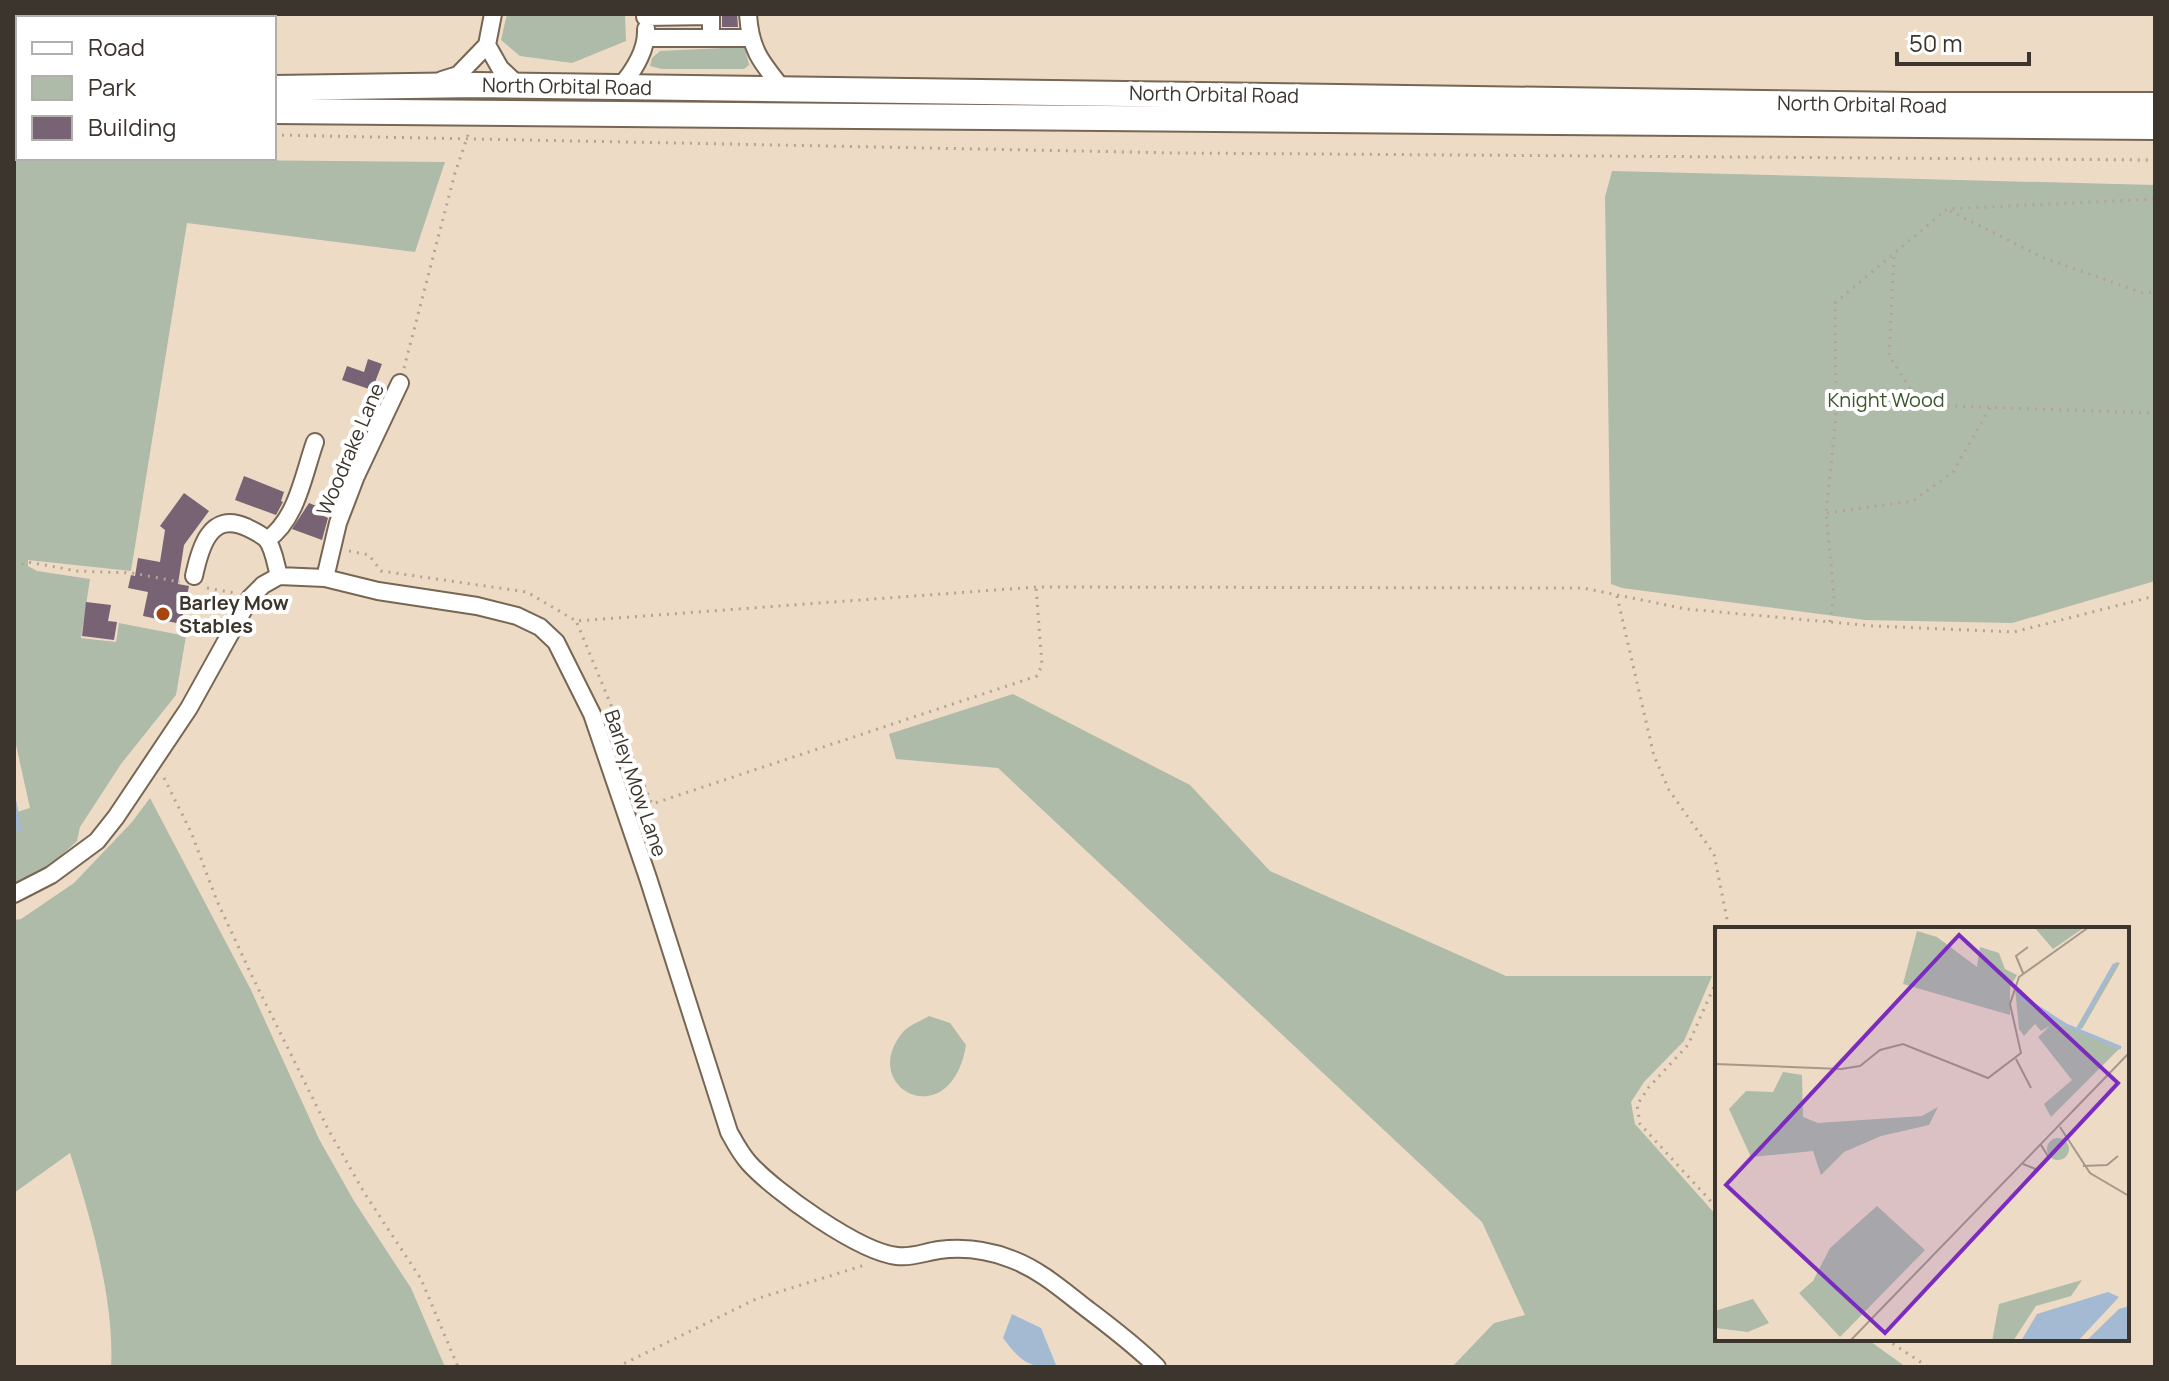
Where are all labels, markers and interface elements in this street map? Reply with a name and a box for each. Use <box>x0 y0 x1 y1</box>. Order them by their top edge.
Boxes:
legend <box>16 16 276 160</box>
scale bar <box>1897 16 2029 66</box>
text: 50 m <box>1909 26 1963 59</box>
text: Road <box>88 30 145 63</box>
text: Park <box>88 70 137 103</box>
street label: North Orbital Road <box>482 71 652 101</box>
street label: North Orbital Road <box>1129 79 1299 109</box>
street label: North Orbital Road <box>1777 89 1947 119</box>
text: Building <box>88 110 176 143</box>
street label: Woodrake Lane <box>310 379 390 519</box>
park label: Knight Wood <box>1827 386 1945 413</box>
place label: Barley Mow Stables <box>179 589 289 639</box>
marker: Barley Mow Stables <box>154 605 172 623</box>
street label: Barley Mow Lane <box>598 706 674 860</box>
inset map <box>1715 927 2129 1341</box>

